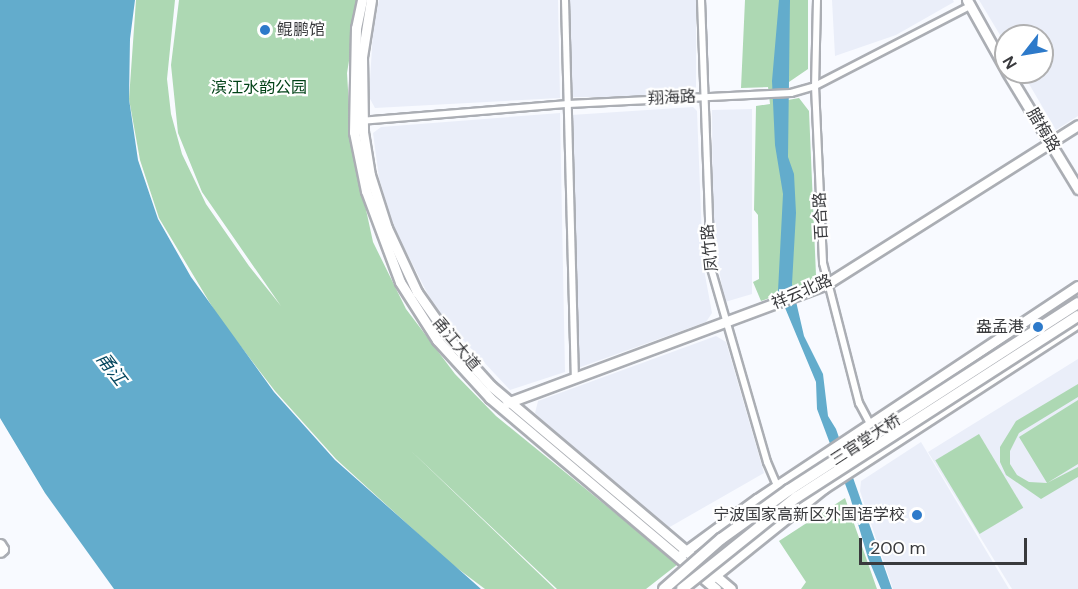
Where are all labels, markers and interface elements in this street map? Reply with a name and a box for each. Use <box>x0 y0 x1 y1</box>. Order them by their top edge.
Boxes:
place label: 鲲鹏馆 <box>277 20 325 40</box>
marker: 鲲鹏馆 <box>258 23 272 37</box>
north arrow <box>994 24 1054 84</box>
text: N <box>998 52 1022 73</box>
park label: 滨江水韵公园 <box>211 78 307 98</box>
street label: 翔海路 <box>648 87 696 109</box>
street label: 腊梅路 <box>1022 104 1064 156</box>
street label: 百合路 <box>810 192 832 240</box>
street label: 凤竹路 <box>698 223 722 273</box>
street label: 祥云北路 <box>769 271 835 313</box>
street label: 甬江大道 <box>428 313 484 375</box>
place label: 盎孟港 <box>976 317 1024 337</box>
marker: 盎孟港 <box>1029 318 1047 336</box>
water label: 甬江 <box>91 348 131 390</box>
street label: 三官堂大桥 <box>827 410 905 470</box>
place label: 宁波国家高新区外国语学校 <box>713 505 905 525</box>
marker: 宁波国家高新区外国语学校 <box>910 508 924 522</box>
scale bar <box>862 526 1030 564</box>
text: 200 m <box>870 536 926 560</box>

